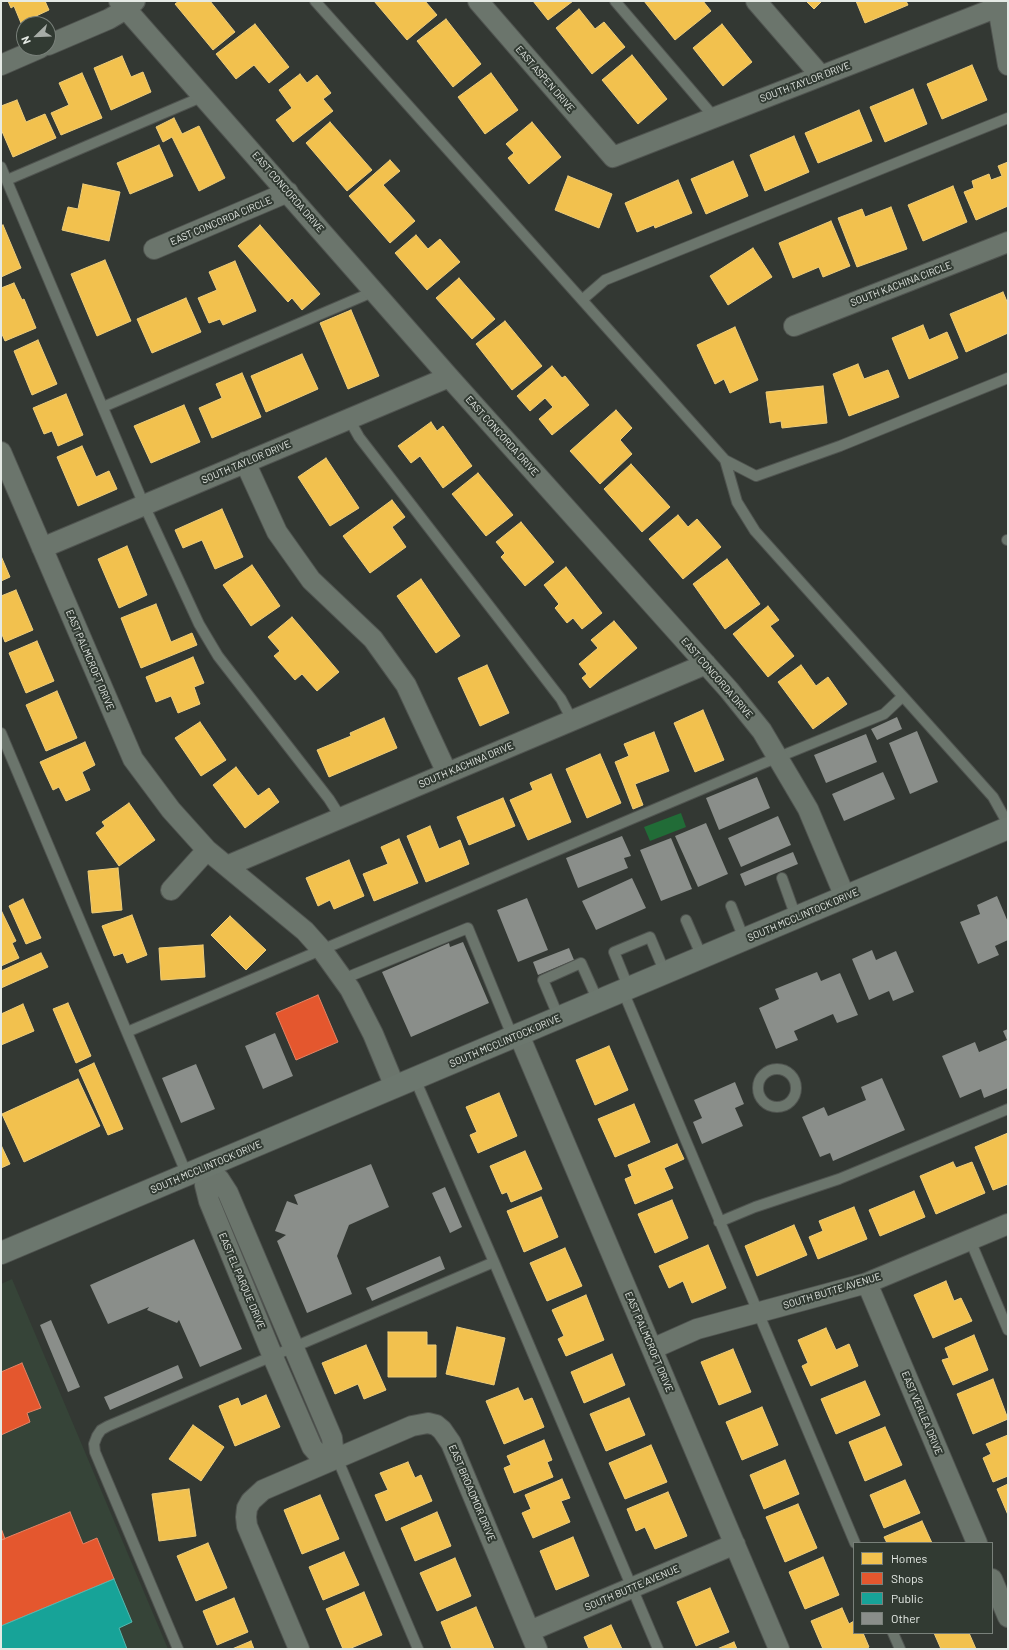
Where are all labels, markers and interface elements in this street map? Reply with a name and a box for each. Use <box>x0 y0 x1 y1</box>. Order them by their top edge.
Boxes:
north arrow <box>16 16 56 56</box>
text: N <box>18 35 33 46</box>
street label: EAST ASPEN DRIVE <box>513 43 577 115</box>
street label: SOUTH TAYLOR DRIVE <box>758 59 852 105</box>
street label: EAST CONCORDA DRIVE <box>250 149 326 235</box>
street label: EAST CONCORDA CIRCLE <box>168 194 274 248</box>
street label: SOUTH KACHINA CIRCLE <box>849 259 953 309</box>
street label: EAST CONCORDA DRIVE <box>463 394 541 478</box>
street label: SOUTH TAYLOR DRIVE <box>200 438 292 486</box>
street label: EAST PALMCROFT DRIVE <box>63 608 117 712</box>
street label: EAST CONCORDA DRIVE <box>679 635 755 721</box>
street label: SOUTH KACHINA DRIVE <box>417 740 515 790</box>
street label: SOUTH MCCLINTOCK DRIVE <box>746 886 860 944</box>
street label: SOUTH MCCLINTOCK DRIVE <box>448 1012 562 1070</box>
street label: SOUTH MCCLINTOCK DRIVE <box>149 1138 263 1196</box>
street label: EAST EL PARQUE DRIVE <box>216 1231 268 1331</box>
street label: SOUTH BUTTE AVENUE <box>782 1270 882 1312</box>
street label: EAST PALMCROFT DRIVE <box>622 1290 676 1394</box>
street label: EAST VERLEA DRIVE <box>899 1369 945 1457</box>
street label: EAST BROADMOR DRIVE <box>446 1443 498 1543</box>
legend <box>853 1542 993 1634</box>
text: Homes <box>891 1551 927 1565</box>
street label: SOUTH BUTTE AVENUE <box>583 1563 681 1613</box>
text: Shops <box>891 1571 923 1585</box>
text: Public <box>891 1591 923 1605</box>
text: Other <box>891 1611 920 1625</box>

